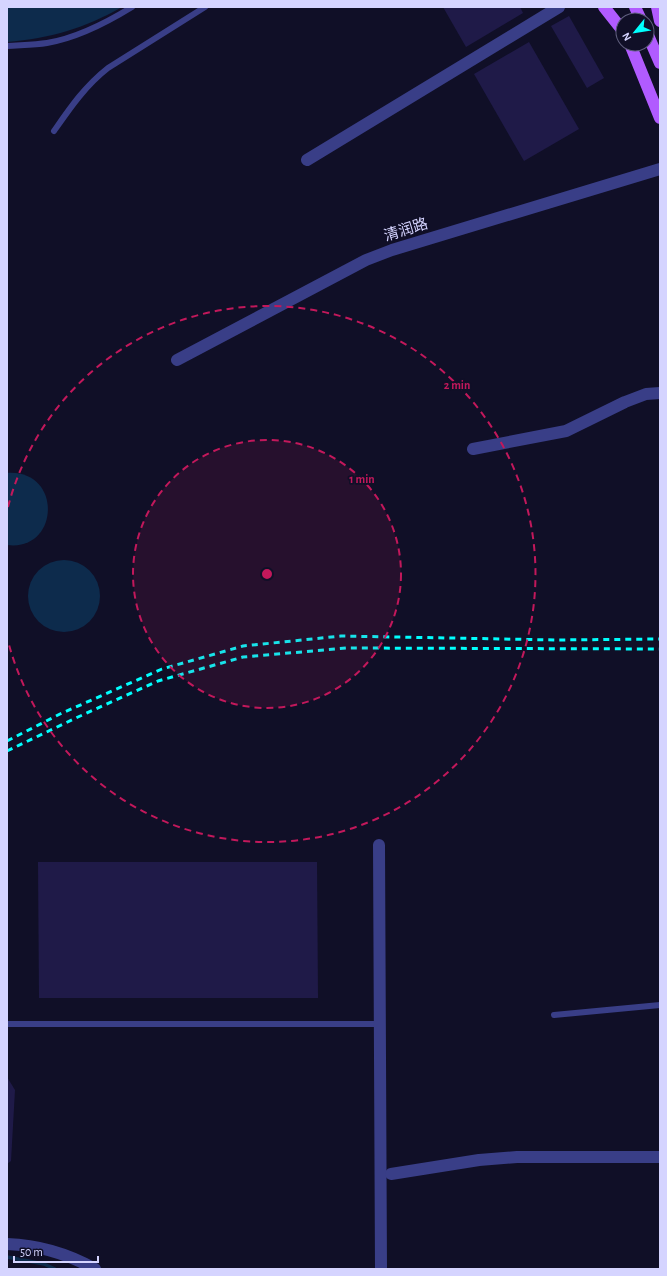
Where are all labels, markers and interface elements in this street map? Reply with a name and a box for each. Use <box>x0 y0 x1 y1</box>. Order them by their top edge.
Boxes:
north arrow <box>615 12 655 52</box>
text: N <box>620 31 633 43</box>
street label: 清润路 <box>382 215 430 244</box>
text: 2 min <box>444 379 470 391</box>
text: 1 min <box>349 473 375 485</box>
centre of rings <box>260 567 274 581</box>
scale bar <box>14 1238 98 1264</box>
text: 50 m <box>20 1246 43 1258</box>

